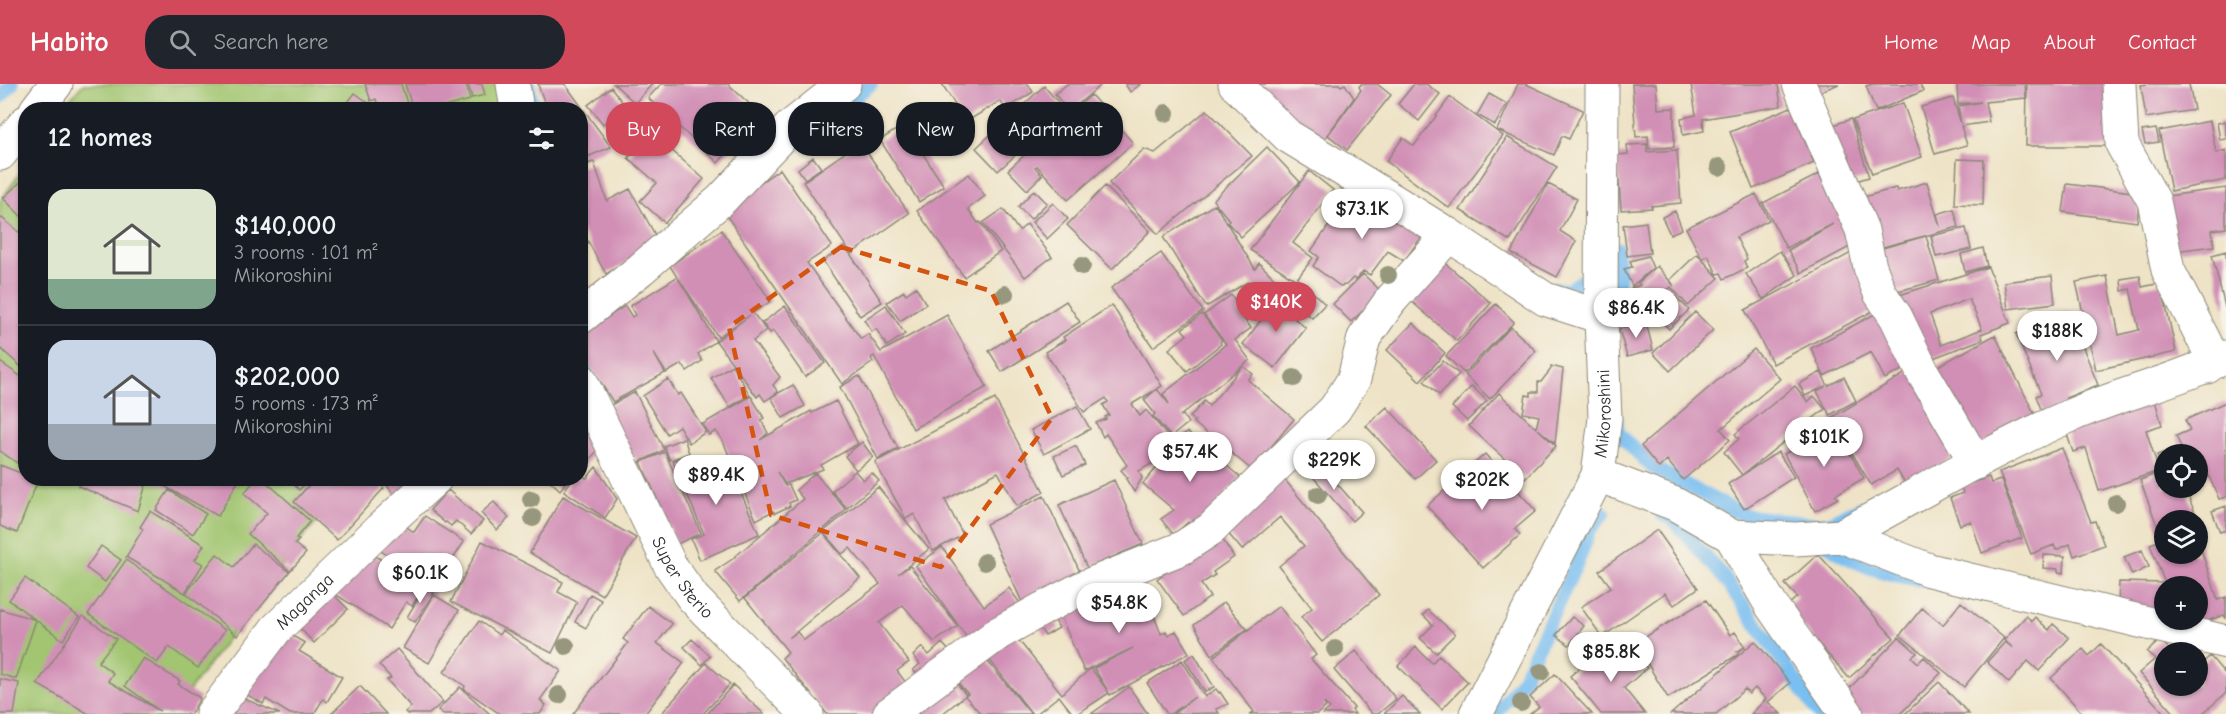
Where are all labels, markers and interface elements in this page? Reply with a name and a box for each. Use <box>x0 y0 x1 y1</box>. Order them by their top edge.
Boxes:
search box <box>145 15 565 69</box>
text: Habito <box>30 26 109 58</box>
icon: search <box>166 26 199 59</box>
text: Search here <box>214 29 328 55</box>
text: Home <box>1884 30 1938 54</box>
text: Map <box>1971 30 2011 54</box>
text: About <box>2044 30 2095 54</box>
text: Contact <box>2128 30 2196 54</box>
chip: Buy <box>606 102 681 156</box>
chip: Rent <box>693 102 776 156</box>
chip: Filters <box>788 102 884 156</box>
chip: New <box>896 102 975 156</box>
chip: Apartment <box>987 102 1123 156</box>
icon: filters <box>525 122 558 155</box>
text: 12 homes <box>48 123 152 153</box>
pin: $73.1K <box>1313 189 1411 240</box>
text: $73.1K <box>1335 197 1389 220</box>
text: $140,000 <box>234 211 336 241</box>
icon: home <box>96 213 168 285</box>
text: 3 rooms · 101 m² <box>234 241 378 264</box>
text: Mikoroshini <box>234 264 332 287</box>
pin: $140K <box>1234 282 1318 333</box>
pin: $86.4K <box>1587 288 1685 339</box>
text: $140K <box>1250 290 1302 313</box>
text: $86.4K <box>1608 296 1665 319</box>
pin: $188K <box>2015 311 2099 362</box>
text: $188K <box>2031 319 2083 342</box>
text: $202,000 <box>234 362 340 392</box>
icon: home <box>96 364 168 436</box>
street label: Mikoroshini <box>1590 369 1616 459</box>
text: 5 rooms · 173 m² <box>234 392 378 415</box>
text: Mikoroshini <box>234 415 332 438</box>
pin: $101K <box>1782 417 1866 468</box>
text: $101K <box>1799 425 1849 448</box>
pin: $57.4K <box>1141 432 1239 483</box>
text: $57.4K <box>1162 440 1218 463</box>
pin: $229K <box>1292 440 1376 491</box>
map controls <box>2154 444 2208 696</box>
button: locate <box>2154 444 2208 498</box>
text: $229K <box>1307 448 1361 471</box>
pin: $89.4K <box>667 455 765 506</box>
pin: $202K <box>1440 460 1524 511</box>
text: $89.4K <box>688 463 745 486</box>
text: $202K <box>1455 468 1509 491</box>
button: layers <box>2154 510 2208 564</box>
street label: Super Sterio <box>647 533 718 623</box>
pin: $60.1K <box>371 553 469 604</box>
text: $60.1K <box>392 561 448 584</box>
street label: Maganga <box>272 569 338 634</box>
button: + <box>2154 576 2208 630</box>
pin: $54.8K <box>1070 583 1168 634</box>
text: $54.8K <box>1090 591 1148 614</box>
pin: $85.8K <box>1562 632 1660 683</box>
text: $85.8K <box>1582 640 1640 663</box>
button: − <box>2154 642 2208 696</box>

